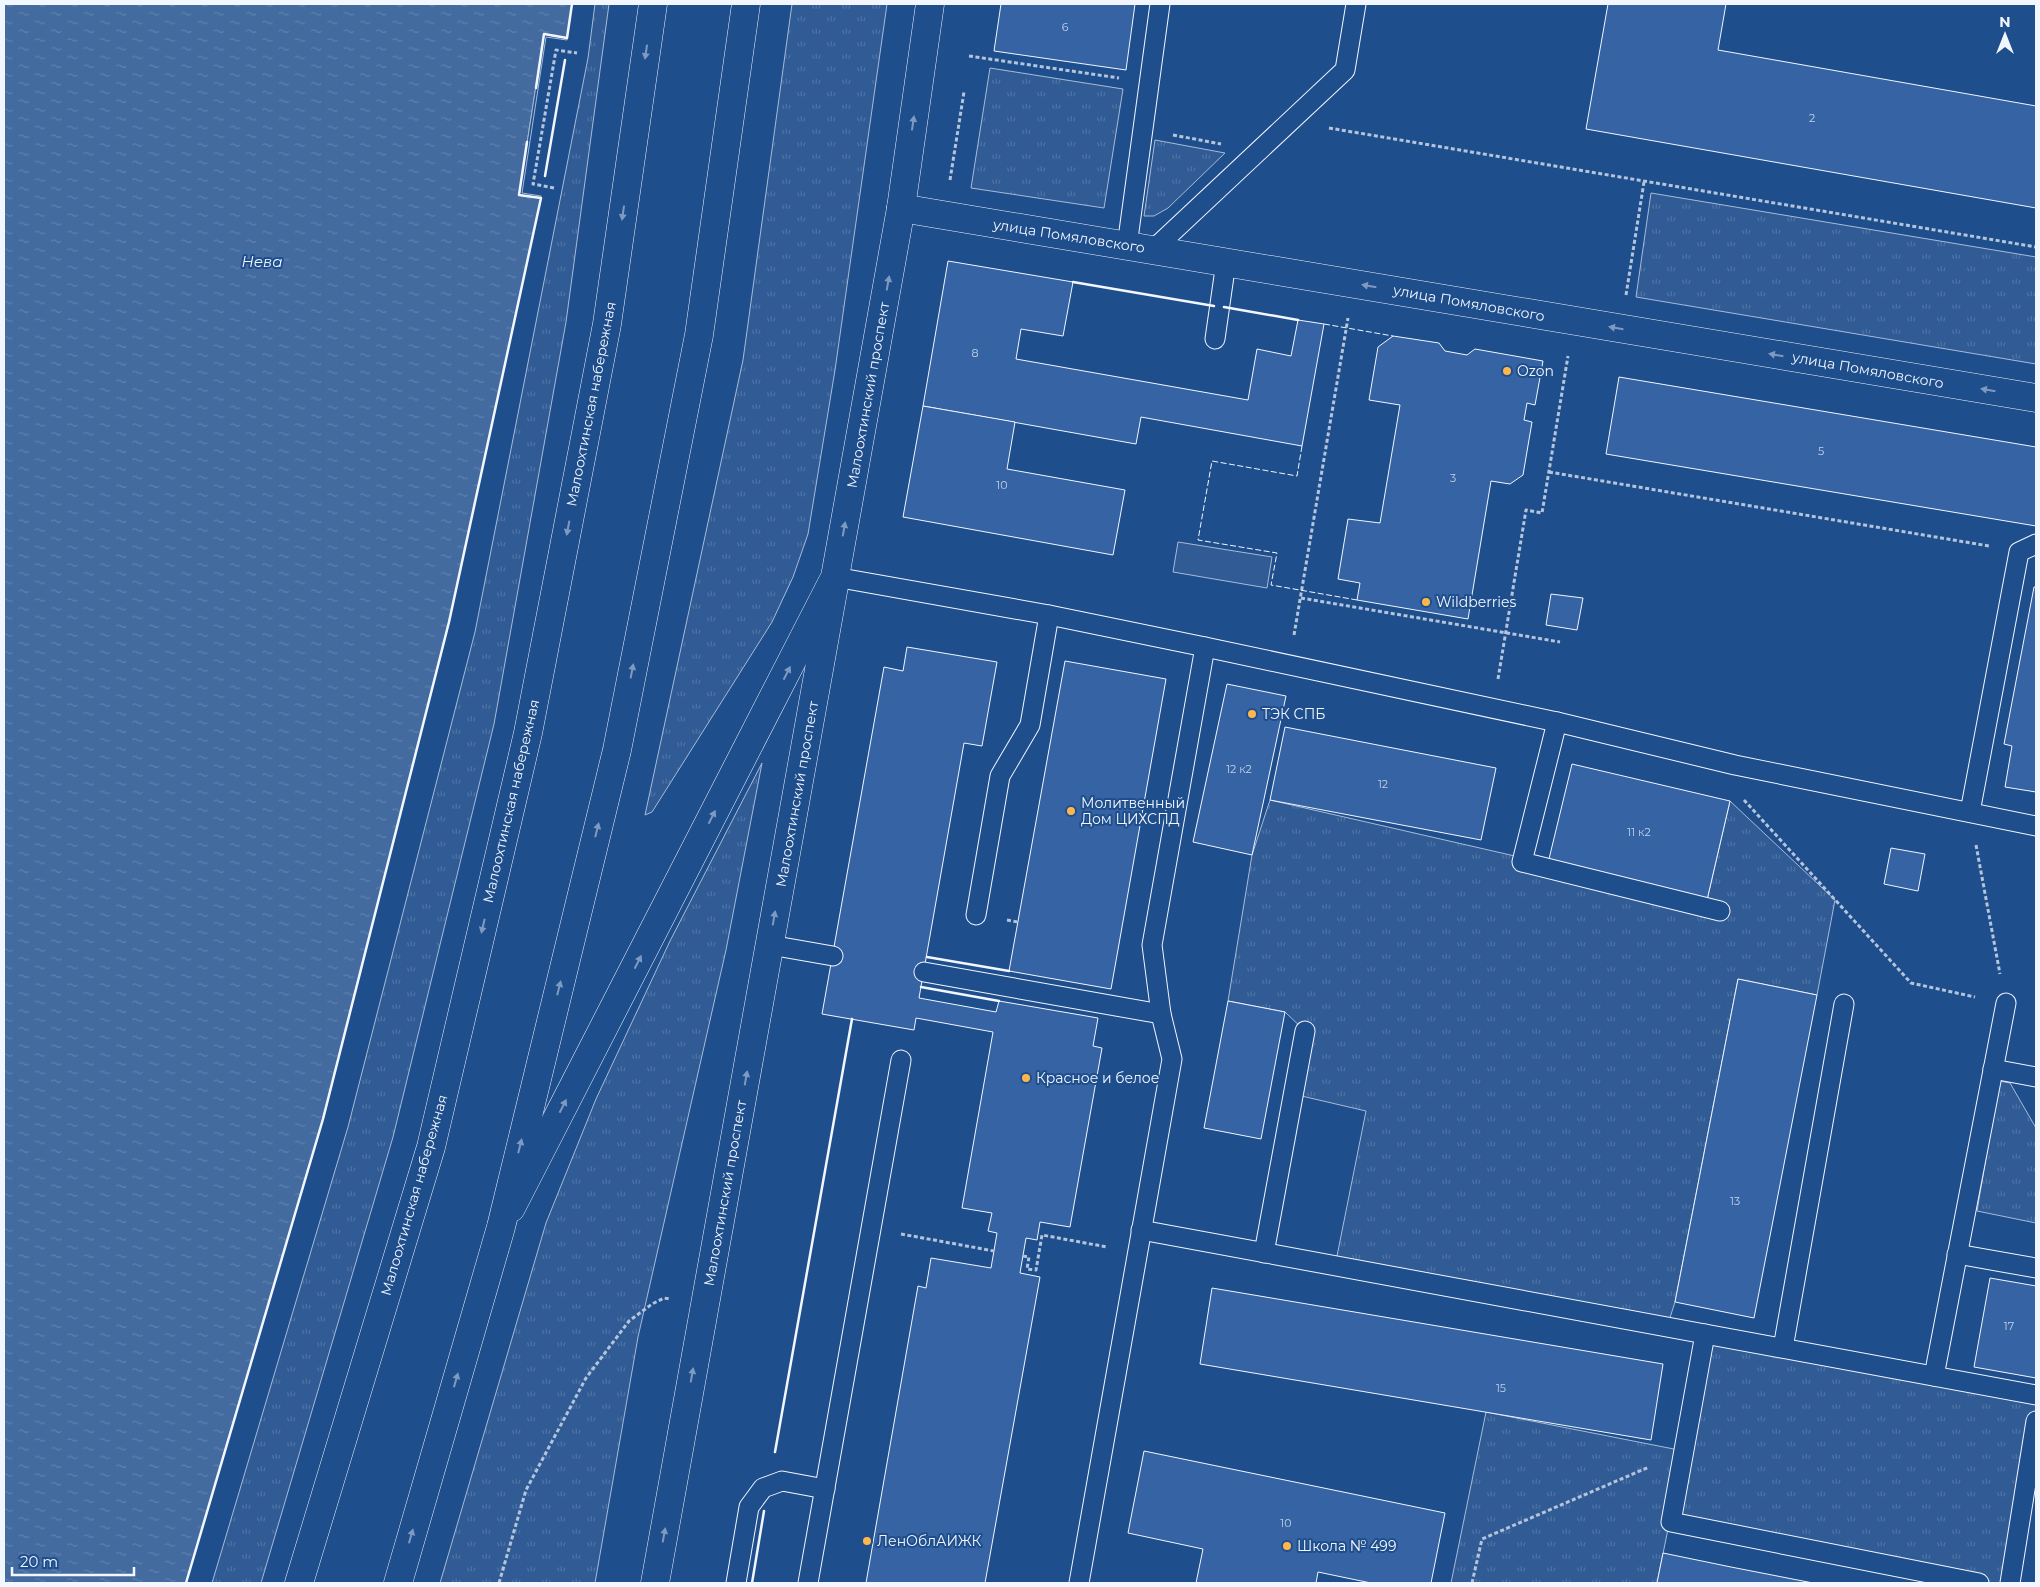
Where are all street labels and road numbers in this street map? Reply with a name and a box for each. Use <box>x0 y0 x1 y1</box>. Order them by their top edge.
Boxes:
street label: улица Помяловского <box>991 215 1146 257</box>
street label: улица Помяловского <box>1391 281 1546 325</box>
street label: Малоохтинская набережная <box>562 300 620 508</box>
street label: Малоохтинский проспект <box>843 300 893 489</box>
street label: улица Помяловского <box>1790 348 1945 392</box>
street label: Малоохтинская набережная <box>479 697 543 905</box>
street label: Малоохтинский проспект <box>772 699 822 888</box>
street label: Малоохтинская набережная <box>377 1092 451 1298</box>
street label: Малоохтинский проспект <box>700 1098 750 1287</box>

